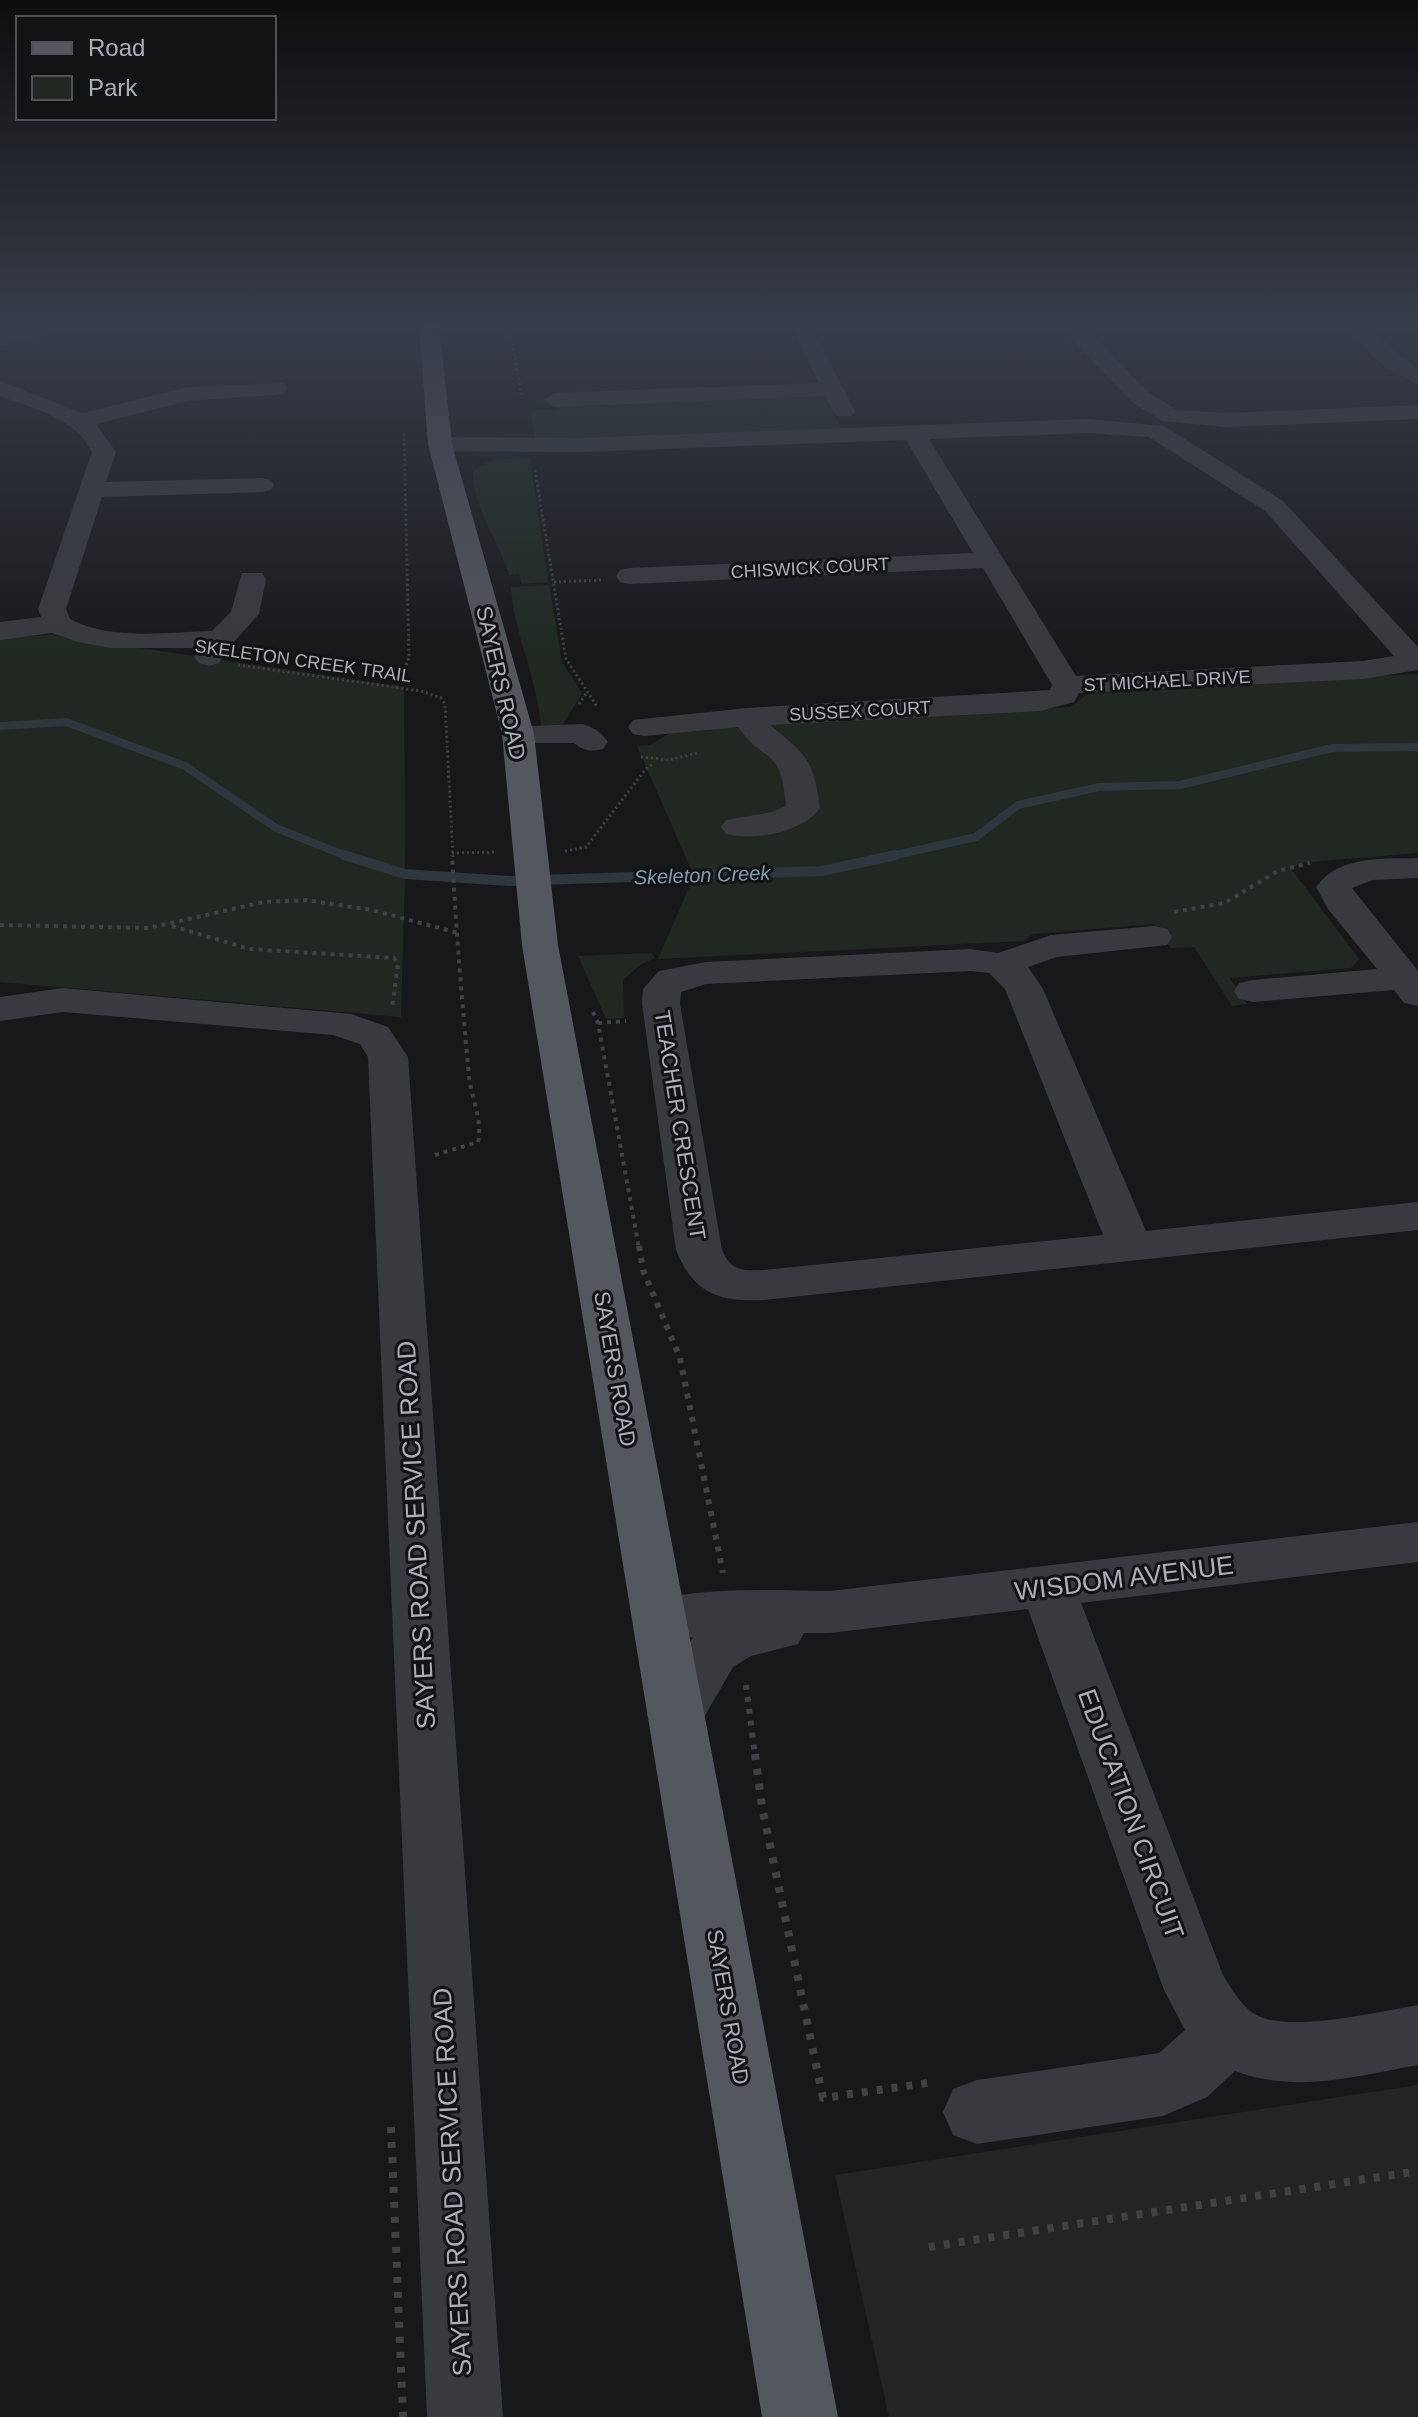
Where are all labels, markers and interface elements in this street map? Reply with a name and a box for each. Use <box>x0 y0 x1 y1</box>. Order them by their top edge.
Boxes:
legend <box>16 16 276 120</box>
text: Road <box>88 34 145 61</box>
text: Park <box>88 74 138 101</box>
street label: CHISWICK COURT <box>730 554 890 582</box>
street label: SAYERS ROAD <box>471 604 531 762</box>
street label: SKELETON CREEK TRAIL <box>193 636 413 686</box>
street label: ST MICHAEL DRIVE <box>1083 667 1251 695</box>
street label: SUSSEX COURT <box>789 697 931 725</box>
water label: Skeleton Creek <box>633 862 772 888</box>
street label: TEACHER CRESCENT <box>649 1008 711 1242</box>
street label: SAYERS ROAD <box>589 1289 641 1449</box>
street label: SAYERS ROAD SERVICE ROAD <box>391 1340 441 1730</box>
street label: WISDOM AVENUE <box>1013 1550 1235 1606</box>
street label: EDUCATION CIRCUIT <box>1072 1685 1190 1943</box>
street label: SAYERS ROAD <box>702 1927 754 2087</box>
street label: SAYERS ROAD SERVICE ROAD <box>427 1987 477 2377</box>

